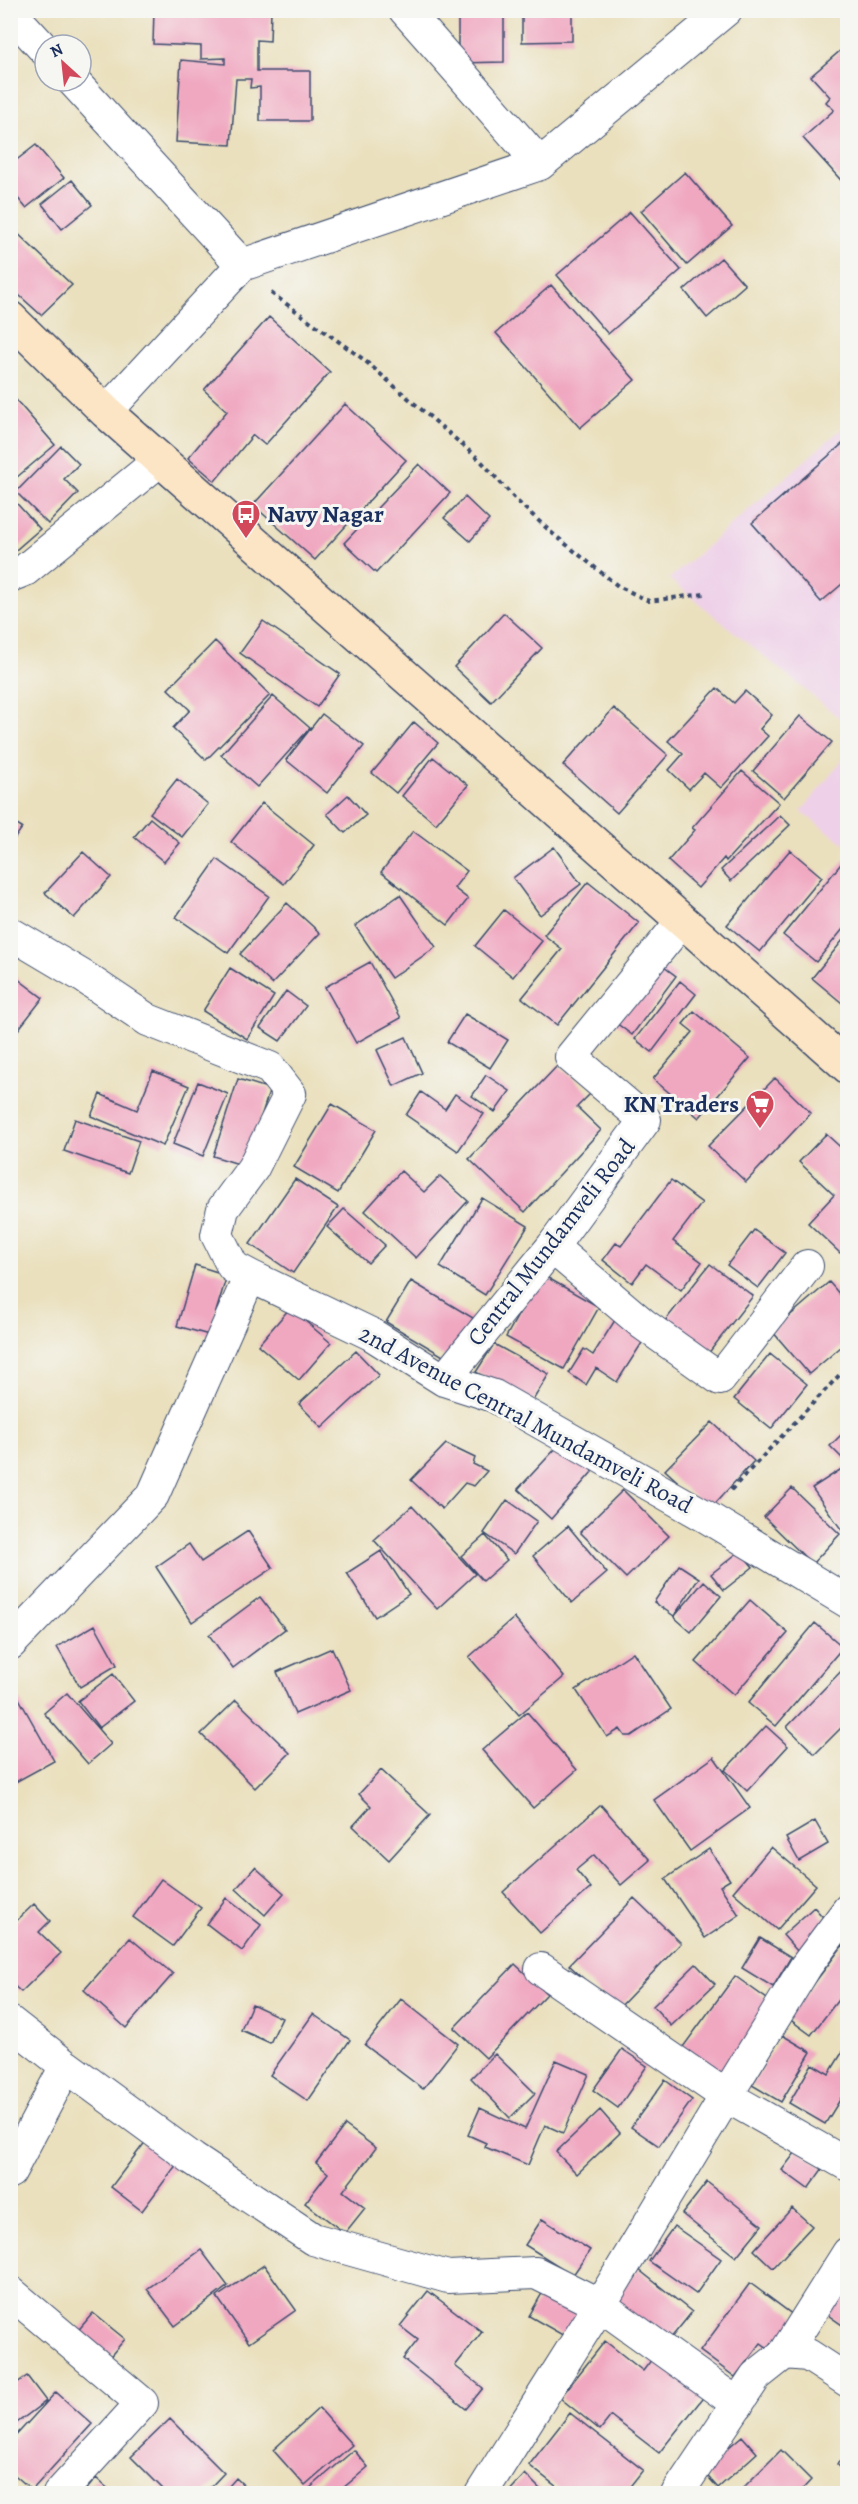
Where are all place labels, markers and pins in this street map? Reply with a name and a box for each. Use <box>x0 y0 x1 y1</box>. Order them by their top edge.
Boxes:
bus stop icon: Navy Nagar <box>230 498 262 540</box>
place label: Navy Nagar <box>267 498 384 530</box>
place label: KN Traders <box>623 1088 739 1120</box>
supermarket icon: KN Traders <box>744 1088 776 1130</box>

